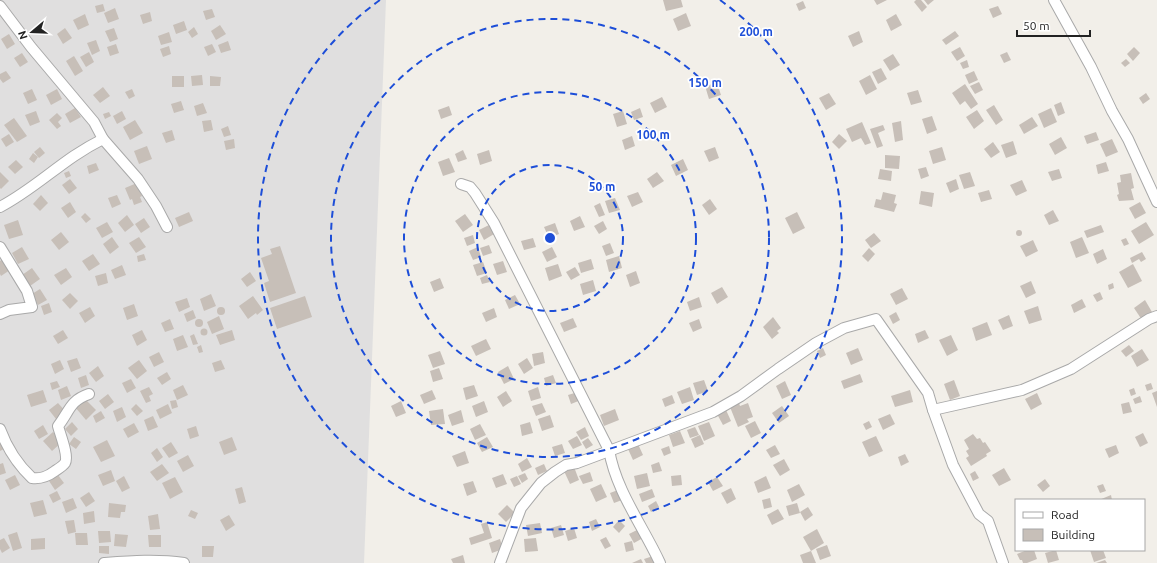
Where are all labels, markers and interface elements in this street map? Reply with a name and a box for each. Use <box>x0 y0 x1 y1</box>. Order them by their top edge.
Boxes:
north arrow <box>12 12 52 52</box>
scale bar <box>1017 12 1090 38</box>
text: 50 m <box>1023 19 1050 32</box>
text: 200 m <box>739 25 773 38</box>
text: N <box>16 29 30 41</box>
text: 150 m <box>688 76 722 89</box>
text: 100 m <box>636 128 670 141</box>
text: 50 m <box>589 180 615 193</box>
centre of rings <box>543 231 557 245</box>
legend <box>1015 499 1145 551</box>
text: Road <box>1051 508 1079 521</box>
text: Building <box>1051 528 1095 541</box>

